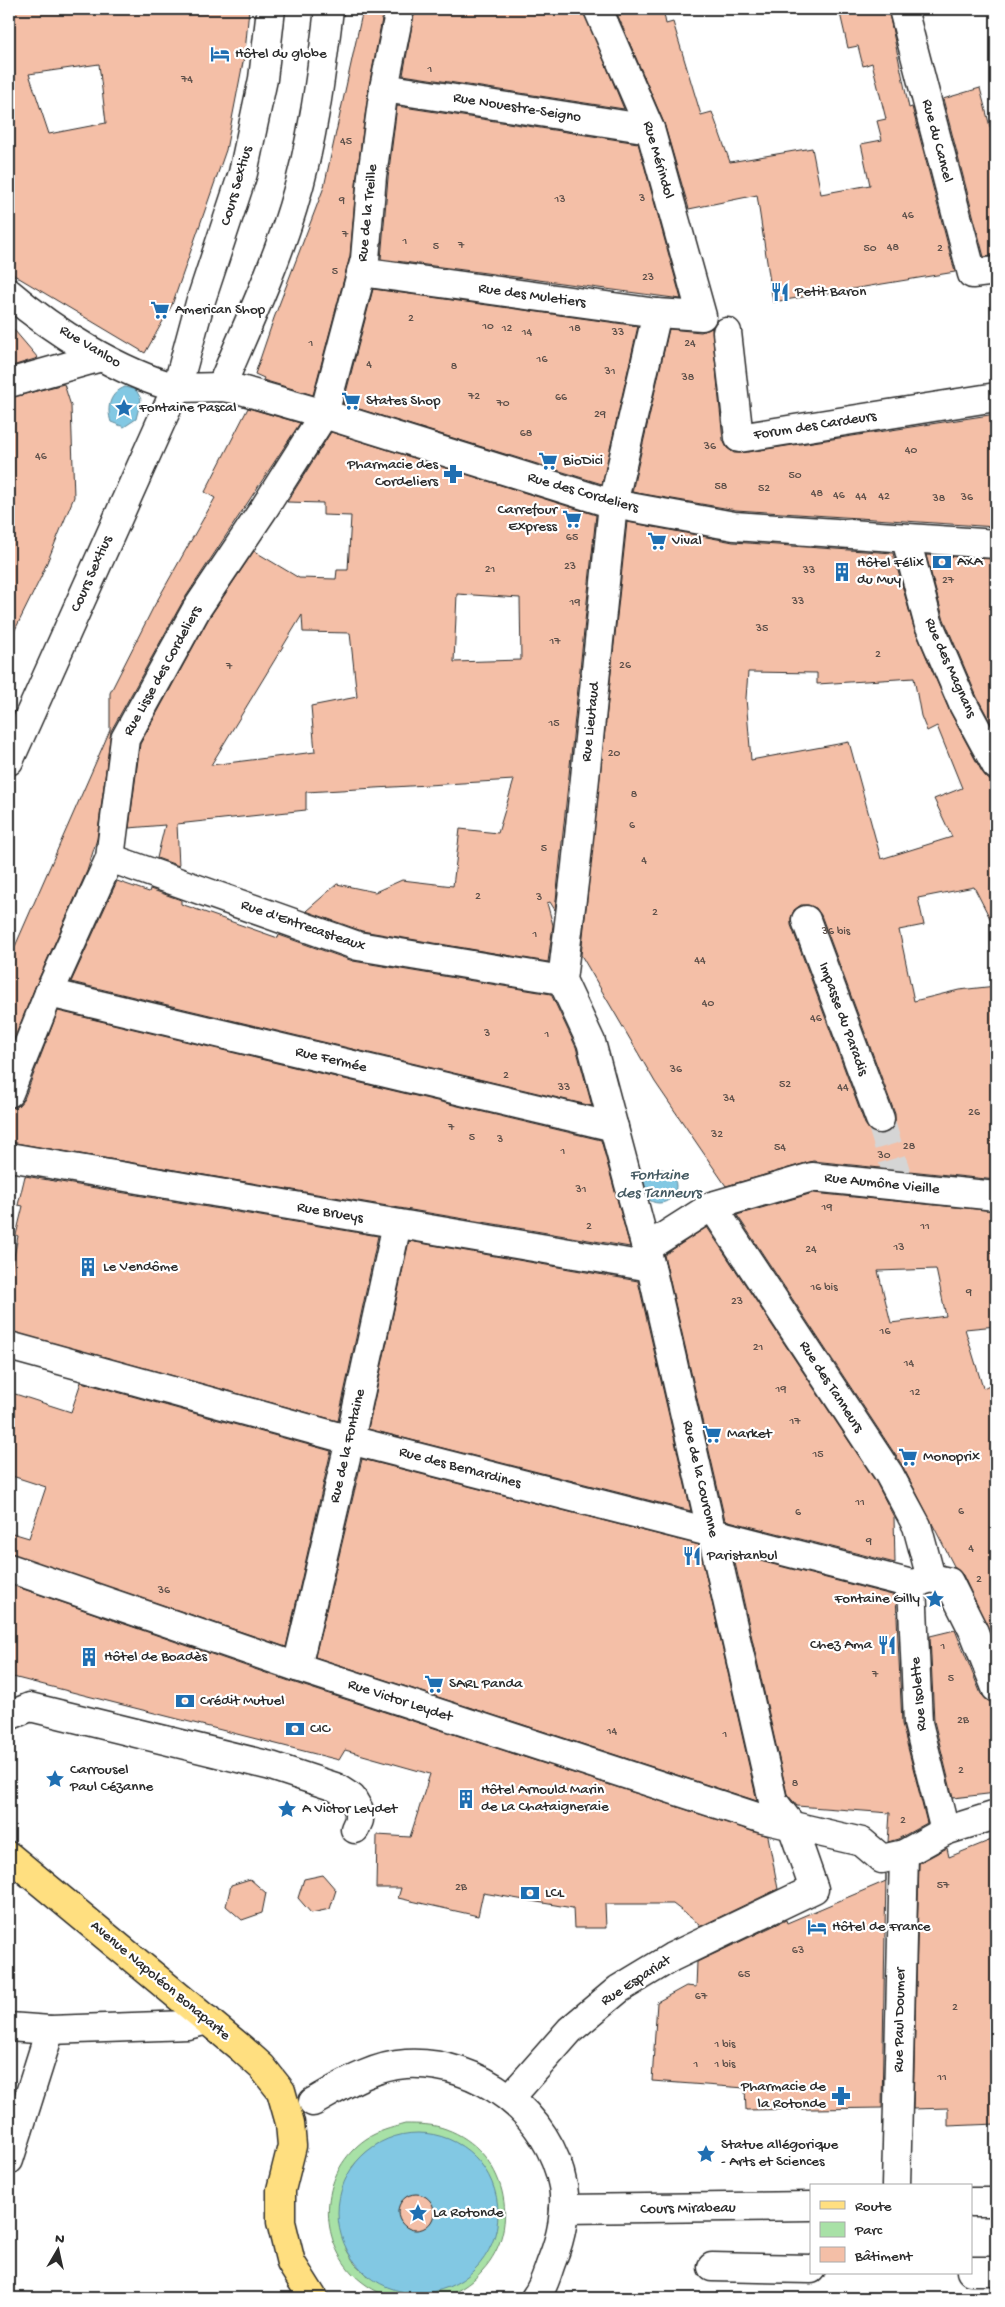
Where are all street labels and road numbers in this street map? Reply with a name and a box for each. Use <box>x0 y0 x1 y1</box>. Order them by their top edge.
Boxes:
street label: Rue Nouestre-Seigno <box>452 89 582 127</box>
street label: Rue du Cancel <box>917 97 957 185</box>
street label: Rue Mérindol <box>638 119 678 201</box>
street label: Cours Sextius <box>217 144 257 228</box>
street label: Rue de la Treille <box>354 163 382 263</box>
street label: Rue des Muletiers <box>477 280 587 313</box>
street label: Rue Vanloo <box>56 322 124 373</box>
street label: Forum des Cardeurs <box>751 407 878 445</box>
street label: Rue des Cordeliers <box>525 469 641 518</box>
street label: Cours Sextius <box>67 533 117 615</box>
street label: Rue Lisse des Cordeliers <box>120 602 206 739</box>
street label: Rue des Magnans <box>920 615 980 721</box>
street label: Rue Lieutaud <box>578 680 604 763</box>
street label: Rue d'Entrecasteaux <box>238 896 368 956</box>
street label: Impasse du Paradis <box>814 960 872 1079</box>
street label: Rue Fermée <box>293 1043 369 1077</box>
street label: Rue Aumône Vieille <box>823 1169 941 1199</box>
street label: Rue Brueys <box>296 1198 365 1228</box>
street label: Rue des Tanneurs <box>795 1338 868 1437</box>
street label: Rue de la Fontaine <box>326 1387 370 1505</box>
street label: Rue de la Couronne <box>678 1419 722 1539</box>
street label: Rue des Bernardines <box>397 1443 524 1493</box>
street label: Rue Isolette <box>907 1656 931 1732</box>
street label: Rue Victor Leydet <box>345 1676 456 1727</box>
street label: Avenue Napoléon Bonaparte <box>86 1917 234 2045</box>
street label: Rue Espariat <box>598 1951 676 2010</box>
street label: Rue Paul Doumer <box>890 1966 910 2073</box>
street label: Cours Mirabeau <box>640 2199 736 2219</box>

